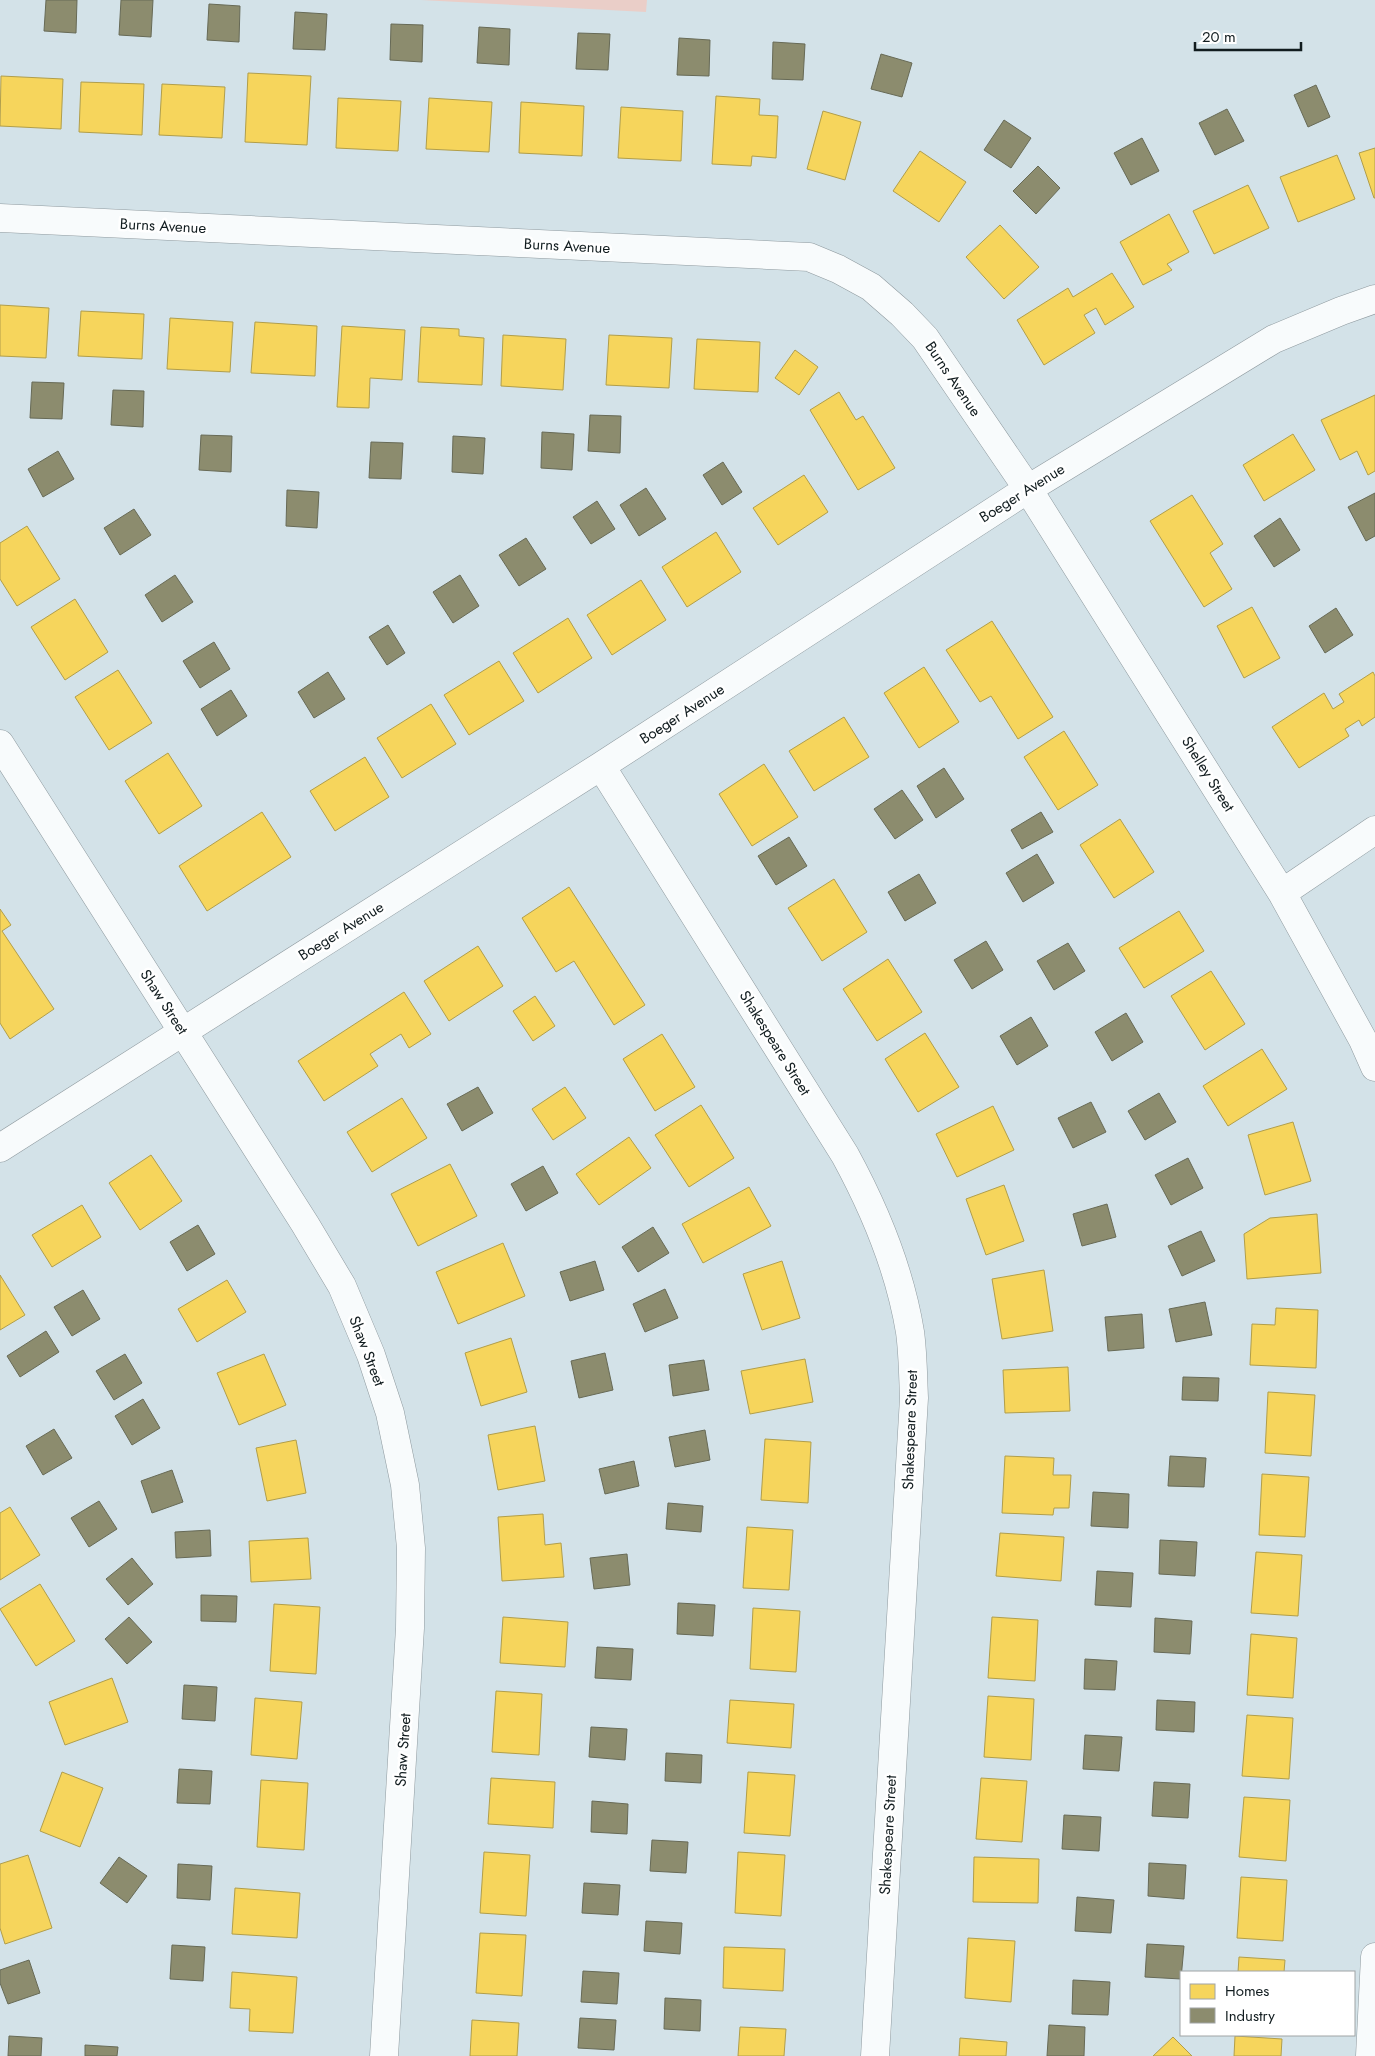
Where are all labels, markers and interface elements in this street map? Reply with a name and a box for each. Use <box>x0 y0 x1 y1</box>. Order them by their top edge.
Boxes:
scale bar <box>1195 20 1301 52</box>
text: 20 m <box>1202 26 1236 48</box>
street label: Burns Avenue <box>119 213 207 239</box>
street label: Burns Avenue <box>523 233 611 259</box>
street label: Burns Avenue <box>920 337 986 421</box>
street label: Boeger Avenue <box>975 458 1069 528</box>
street label: Boeger Avenue <box>635 678 729 750</box>
street label: Shelley Street <box>1176 732 1240 816</box>
street label: Boeger Avenue <box>294 896 388 966</box>
street label: Shaw Street <box>135 965 194 1039</box>
street label: Shakespeare Street <box>734 986 816 1100</box>
street label: Shaw Street <box>344 1313 391 1390</box>
street label: Shakespeare Street <box>897 1369 923 1490</box>
street label: Shaw Street <box>389 1712 417 1788</box>
street label: Shakespeare Street <box>874 1774 902 1895</box>
legend <box>1180 1971 1355 2036</box>
text: Homes <box>1225 1980 1269 2002</box>
text: Industry <box>1225 2005 1275 2027</box>

